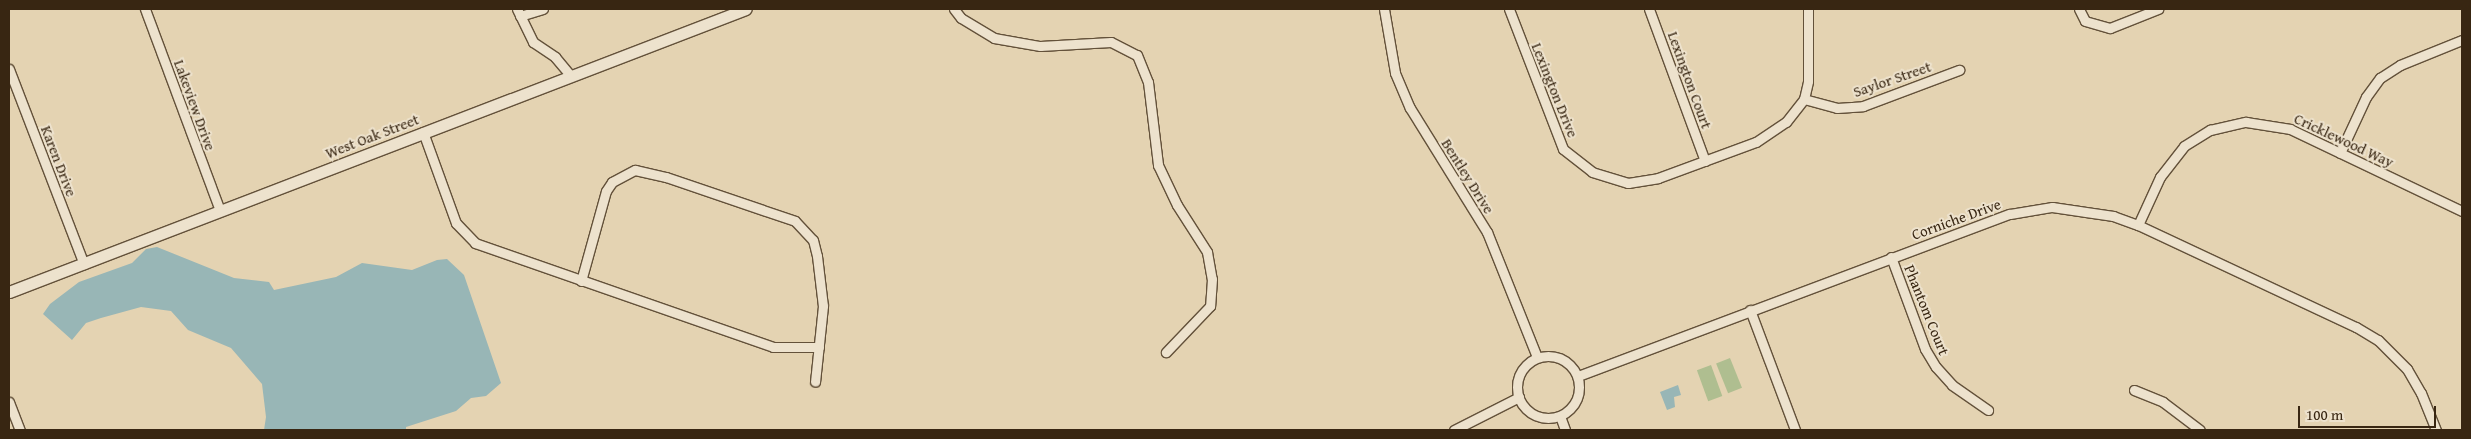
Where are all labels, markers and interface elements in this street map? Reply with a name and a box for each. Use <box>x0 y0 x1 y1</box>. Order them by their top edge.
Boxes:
street label: Lexington Court <box>1664 29 1716 131</box>
street label: Lexington Drive <box>1528 40 1582 140</box>
street label: Lakeview Drive <box>170 57 220 153</box>
street label: Saylor Street <box>1851 57 1933 101</box>
street label: Cricklewood Way <box>2291 109 2397 171</box>
street label: West Oak Street <box>323 110 421 162</box>
street label: Karen Drive <box>37 123 81 199</box>
street label: Bentley Drive <box>1438 135 1498 217</box>
street label: Corniche Drive <box>1909 195 2003 243</box>
street label: Phantom Court <box>1901 262 1953 358</box>
scale bar <box>2301 396 2438 428</box>
text: 100 m <box>2306 404 2343 425</box>

